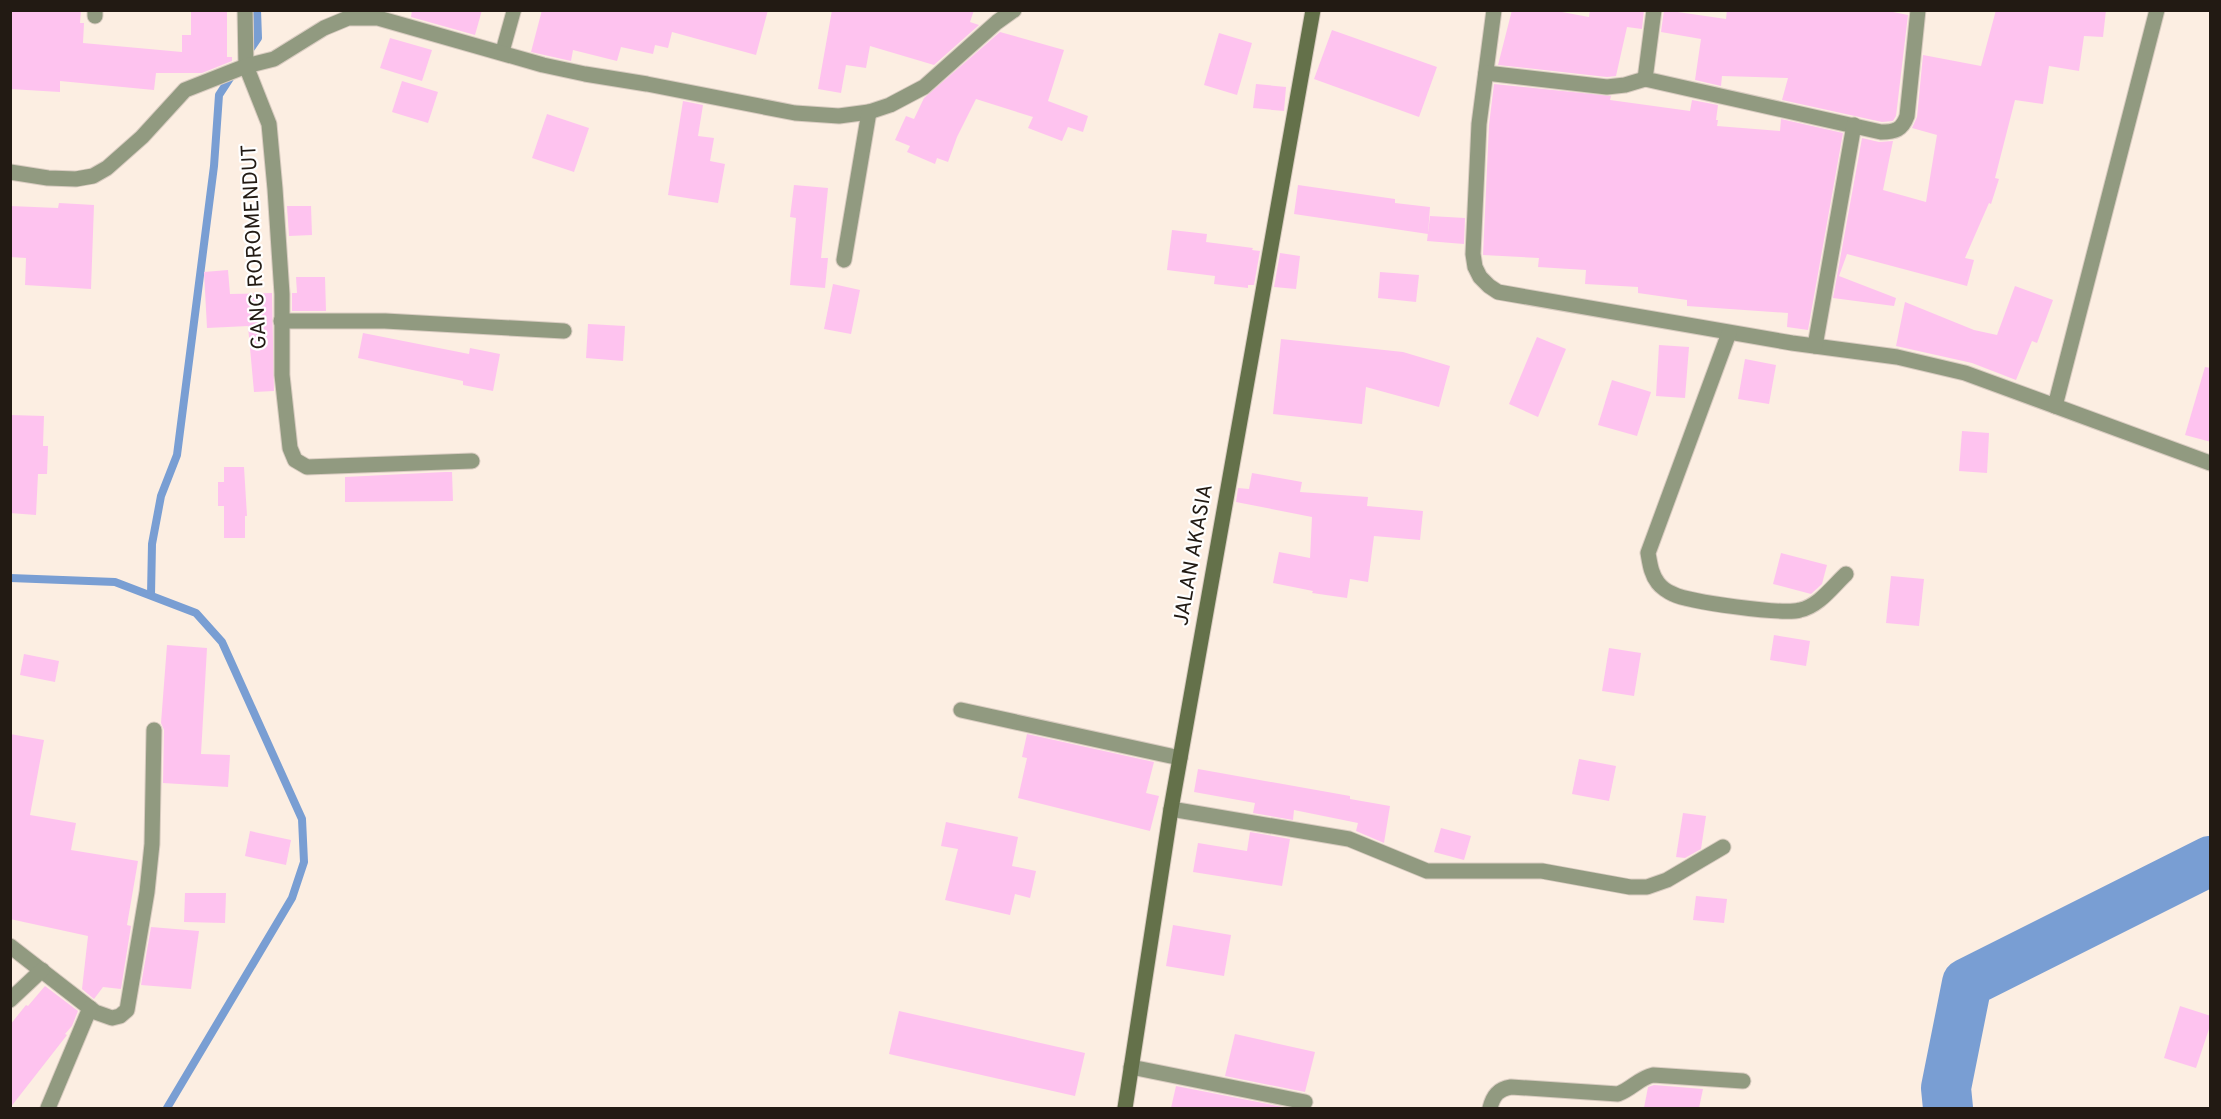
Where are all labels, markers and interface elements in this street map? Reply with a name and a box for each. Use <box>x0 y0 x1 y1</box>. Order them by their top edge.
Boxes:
street label: GANG ROROMENDUT <box>236 144 274 350</box>
street label: JALAN AKASIA <box>1168 482 1220 628</box>

